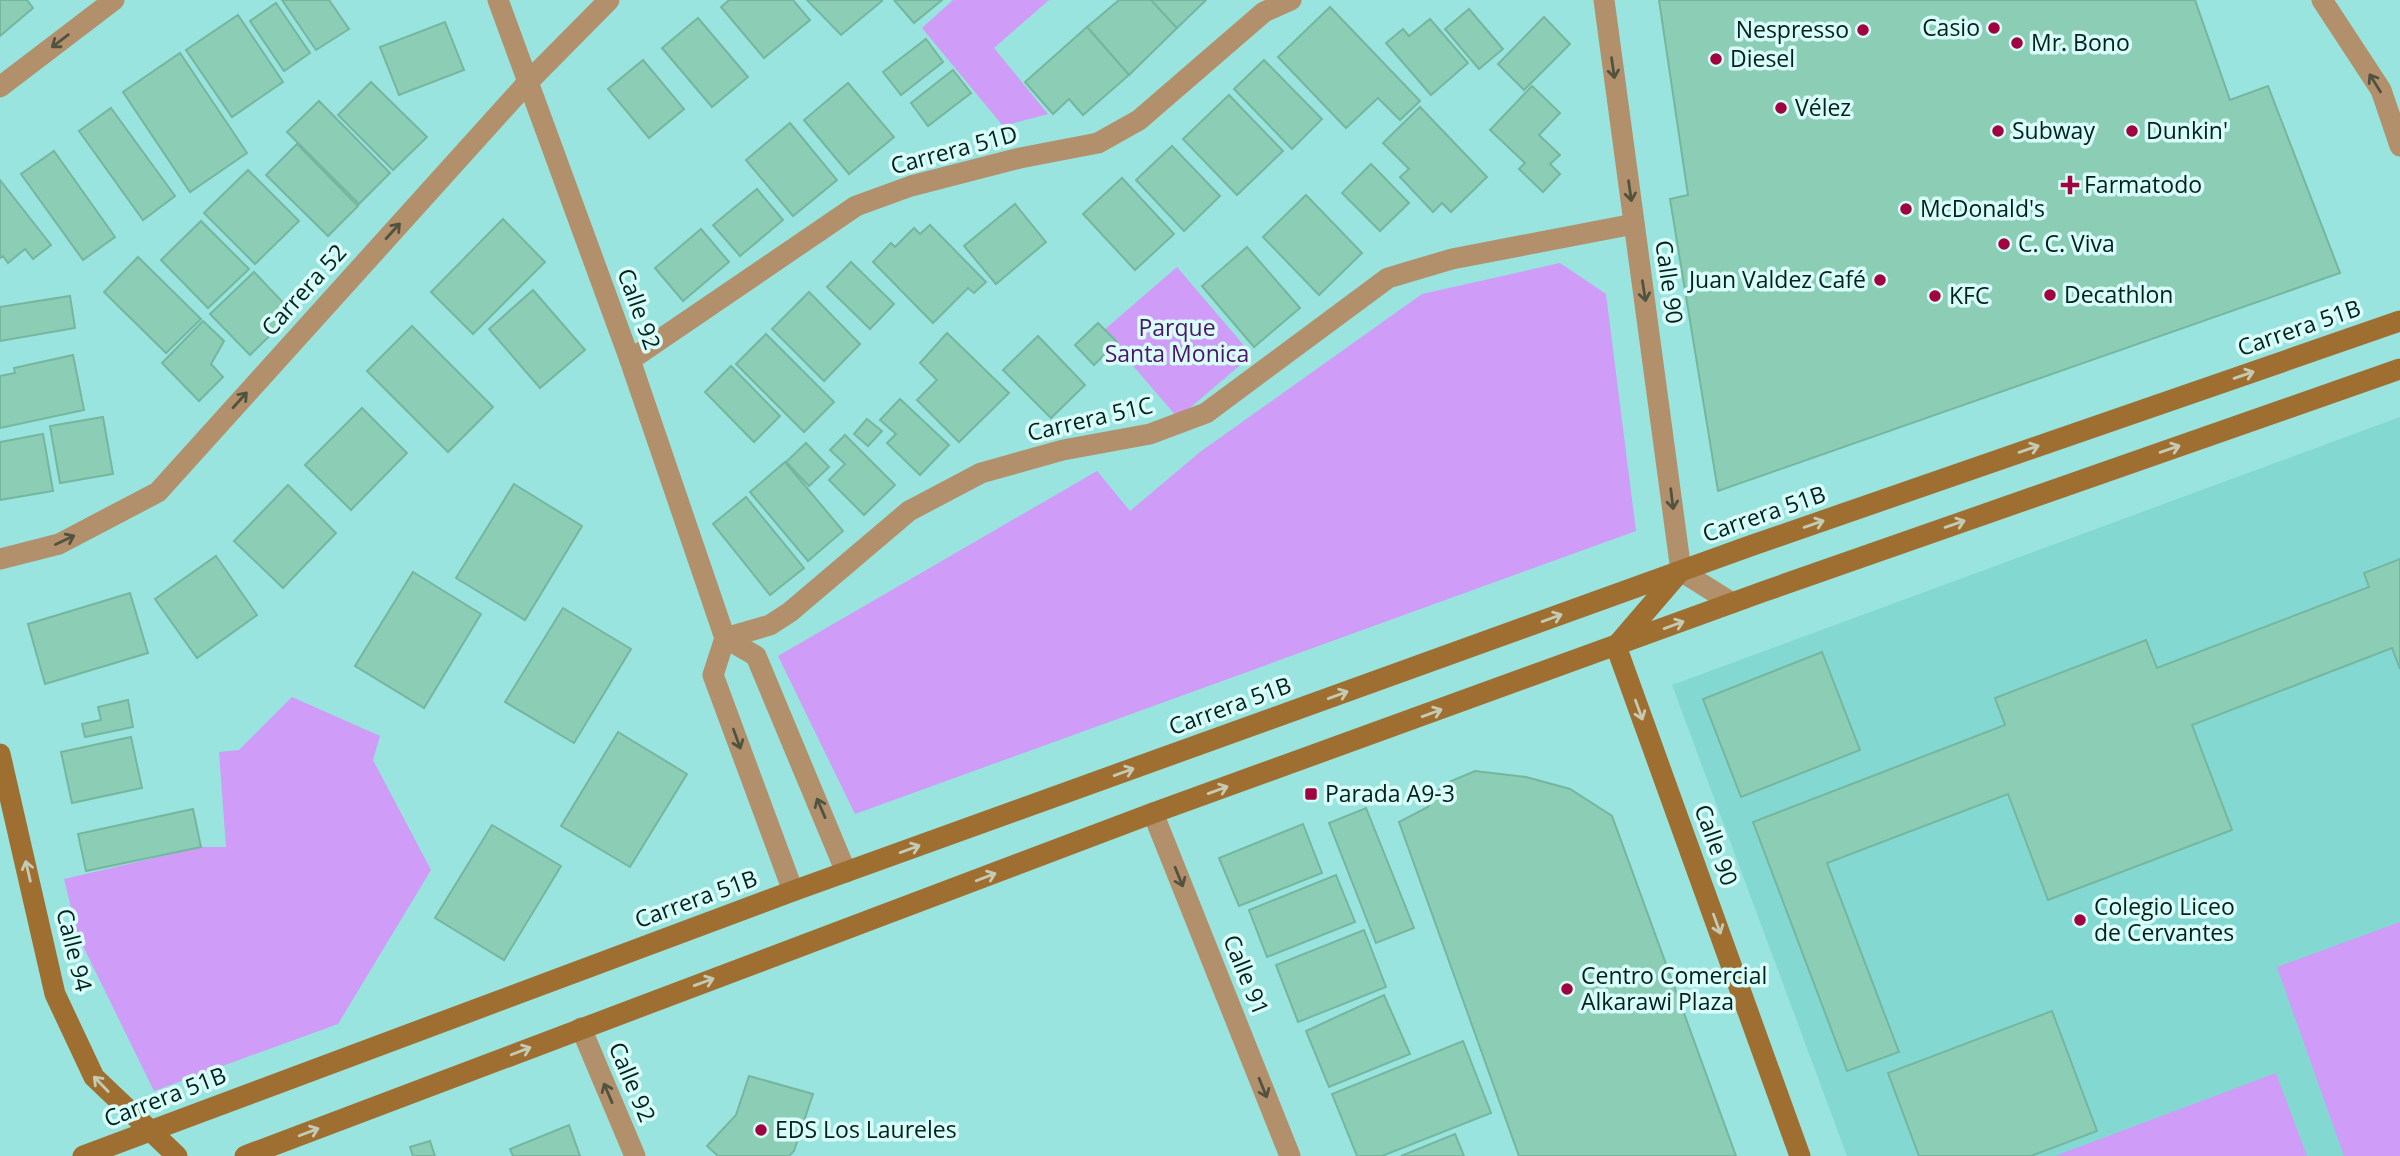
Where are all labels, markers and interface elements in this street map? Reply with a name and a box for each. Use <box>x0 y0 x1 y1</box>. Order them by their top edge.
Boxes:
place label: Casio <box>1922 11 1980 43</box>
place label: Nespresso <box>1736 13 1849 45</box>
marker: Casio <box>1986 20 2002 36</box>
marker: Nespresso <box>1855 22 1871 38</box>
place label: Mr. Bono <box>2031 26 2130 58</box>
one-way arrow <box>51 34 70 49</box>
marker: Mr. Bono <box>2009 35 2025 51</box>
place label: Diesel <box>1730 42 1795 74</box>
marker: Diesel <box>1708 51 1724 67</box>
one-way arrow <box>1607 56 1620 78</box>
one-way arrow <box>2368 73 2382 93</box>
place label: Vélez <box>1795 91 1851 123</box>
marker: Vélez <box>1773 100 1789 116</box>
place label: Subway <box>2012 114 2095 146</box>
place label: Dunkin' <box>2146 114 2228 146</box>
street label: Carrera 51D <box>887 117 1021 181</box>
marker: Subway <box>1990 123 2006 139</box>
marker: Dunkin' <box>2124 123 2140 139</box>
place label: Farmatodo <box>2084 168 2202 200</box>
marker: Farmatodo <box>2062 177 2078 193</box>
one-way arrow <box>1623 179 1636 202</box>
place label: McDonald's <box>1920 192 2045 224</box>
marker: McDonald's <box>1898 201 1914 217</box>
one-way arrow <box>385 223 401 241</box>
place label: C. C. Viva <box>2018 227 2115 259</box>
street label: Carrera 52 <box>253 236 353 342</box>
marker: C. C. Viva <box>1996 236 2012 252</box>
street label: Calle 90 <box>1648 238 1692 326</box>
place label: Juan Valdez Café <box>1687 263 1866 295</box>
street label: Calle 92 <box>611 264 669 354</box>
marker: Juan Valdez Café <box>1872 272 1888 288</box>
place label: Decathlon <box>2064 278 2173 310</box>
place label: KFC <box>1949 279 1989 311</box>
one-way arrow <box>1638 280 1651 302</box>
marker: Decathlon <box>2042 287 2058 303</box>
marker: KFC <box>1927 288 1943 304</box>
street label: Carrera 51B <box>2233 291 2365 363</box>
park label: Parque Santa Monica <box>1105 311 1249 369</box>
one-way arrow <box>2233 368 2255 381</box>
street label: Carrera 51C <box>1024 388 1156 448</box>
one-way arrow <box>232 392 249 409</box>
one-way arrow <box>2018 442 2040 455</box>
one-way arrow <box>2159 442 2181 454</box>
street label: Carrera 51B <box>1698 477 1830 549</box>
one-way arrow <box>1665 487 1678 510</box>
one-way arrow <box>1803 517 1825 530</box>
one-way arrow <box>1944 517 1966 529</box>
one-way arrow <box>54 532 75 546</box>
one-way arrow <box>1541 611 1563 623</box>
one-way arrow <box>1662 617 1684 630</box>
street label: Carrera 51B <box>1164 668 1295 742</box>
one-way arrow <box>1327 688 1349 700</box>
one-way arrow <box>1634 699 1646 721</box>
one-way arrow <box>1420 706 1442 718</box>
one-way arrow <box>732 727 744 749</box>
one-way arrow <box>1113 765 1135 777</box>
place label: Parada A9-3 <box>1325 777 1455 809</box>
one-way arrow <box>1206 783 1228 795</box>
marker: Parada A9-3 <box>1303 786 1319 802</box>
one-way arrow <box>814 798 827 820</box>
street label: Calle 90 <box>1688 800 1746 890</box>
one-way arrow <box>899 842 921 854</box>
one-way arrow <box>20 860 34 883</box>
street label: Carrera 51B <box>630 861 761 935</box>
one-way arrow <box>1173 866 1186 887</box>
one-way arrow <box>974 869 996 882</box>
place label: Colegio Liceo de Cervantes <box>2094 890 2235 948</box>
street label: Calle 94 <box>49 905 101 994</box>
marker: Colegio Liceo de Cervantes <box>2072 912 2088 928</box>
one-way arrow <box>1711 913 1724 935</box>
street label: Calle 91 <box>1216 930 1278 1020</box>
place label: Centro Comercial Alkarawi Plaza <box>1581 959 1767 1017</box>
one-way arrow <box>692 975 714 988</box>
marker: Centro Comercial Alkarawi Plaza <box>1559 981 1575 997</box>
street label: Calle 92 <box>602 1037 664 1127</box>
one-way arrow <box>510 1043 532 1056</box>
street label: Carrera 51B <box>99 1058 230 1134</box>
one-way arrow <box>93 1075 110 1092</box>
one-way arrow <box>1257 1077 1270 1099</box>
one-way arrow <box>601 1083 614 1104</box>
place label: EDS Los Laureles <box>775 1113 957 1145</box>
marker: EDS Los Laureles <box>753 1122 769 1138</box>
one-way arrow <box>297 1124 319 1137</box>

